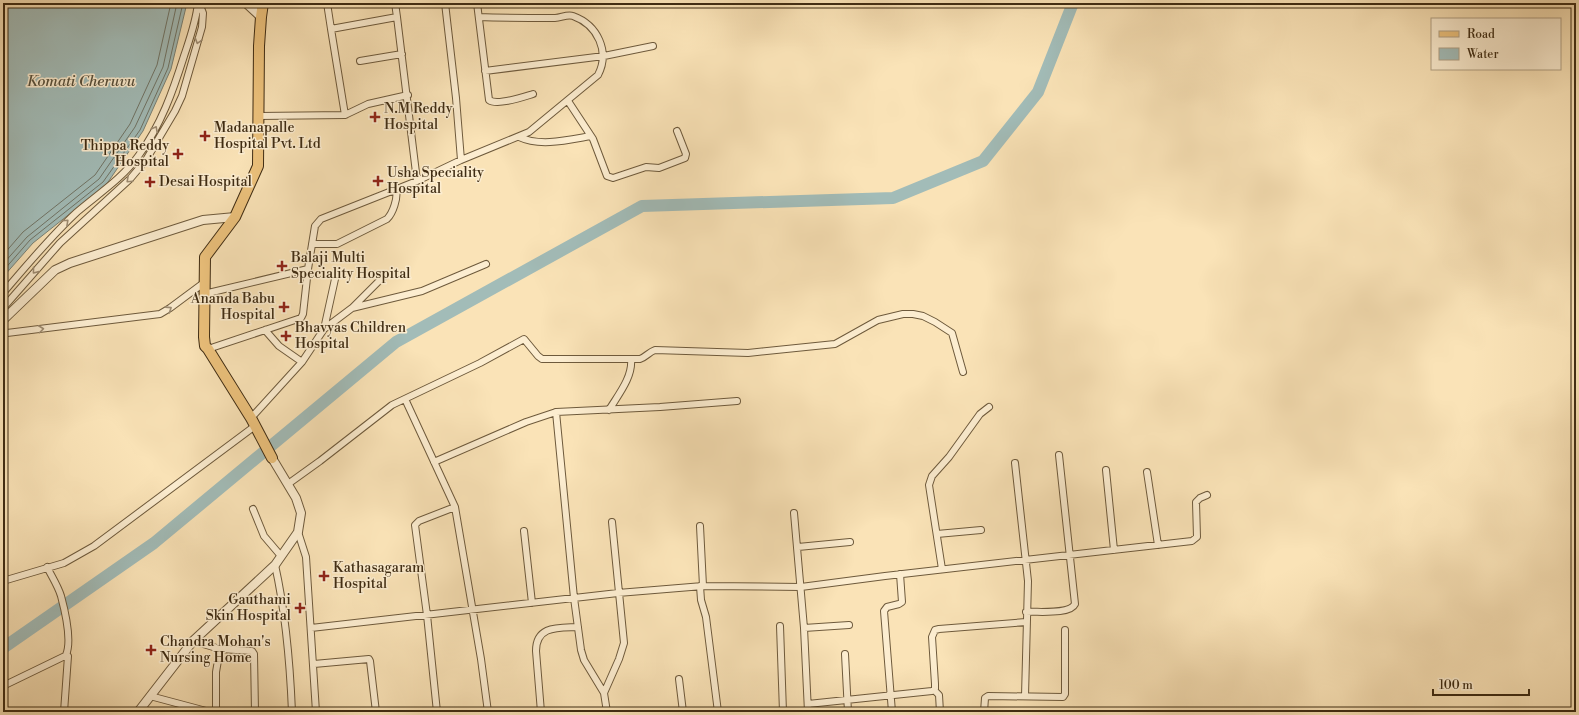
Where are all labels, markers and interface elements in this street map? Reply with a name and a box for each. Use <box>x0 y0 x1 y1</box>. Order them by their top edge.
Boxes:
legend <box>1431 18 1561 70</box>
text: Road <box>1467 27 1495 42</box>
one-way arrow <box>195 37 203 44</box>
text: Water <box>1466 47 1499 62</box>
water label: Komati Cheruvu <box>27 72 136 91</box>
place label: N.M Reddy Hospital <box>384 100 453 134</box>
marker: N.M Reddy Hospital <box>369 111 381 123</box>
place label: Madanapalle Hospital Pvt. Ltd <box>214 119 321 153</box>
one-way arrow <box>150 125 158 133</box>
marker: Madanapalle Hospital Pvt. Ltd <box>199 130 211 142</box>
place label: Thippa Reddy Hospital <box>81 137 169 171</box>
marker: Thippa Reddy Hospital <box>172 148 184 160</box>
place label: Usha Speciality Hospital <box>387 164 484 198</box>
place label: Desai Hospital <box>159 173 252 191</box>
one-way arrow <box>126 175 133 182</box>
marker: Usha Speciality Hospital <box>372 175 384 187</box>
marker: Desai Hospital <box>144 176 156 188</box>
one-way arrow <box>62 220 69 227</box>
place label: Balaji Multi Speciality Hospital <box>290 249 410 283</box>
marker: Balaji Multi Speciality Hospital <box>276 260 288 272</box>
one-way arrow <box>33 266 40 273</box>
place label: Ananda Babu Hospital <box>190 290 275 324</box>
marker: Ananda Babu Hospital <box>278 301 290 313</box>
one-way arrow <box>164 306 171 313</box>
place label: Bhavyas Children Hospital <box>294 319 407 353</box>
one-way arrow <box>38 324 44 333</box>
marker: Bhavyas Children Hospital <box>280 330 292 342</box>
place label: Kathasagaram Hospital <box>333 559 424 593</box>
marker: Kathasagaram Hospital <box>318 570 330 582</box>
place label: Gauthami Skin Hospital <box>206 591 291 625</box>
marker: Gauthami Skin Hospital <box>294 602 306 614</box>
place label: Chandra Mohan's Nursing Home <box>160 633 271 667</box>
marker: Chandra Mohan's Nursing Home <box>145 644 157 656</box>
scale bar <box>1433 671 1529 697</box>
text: 100 m <box>1439 678 1473 693</box>

